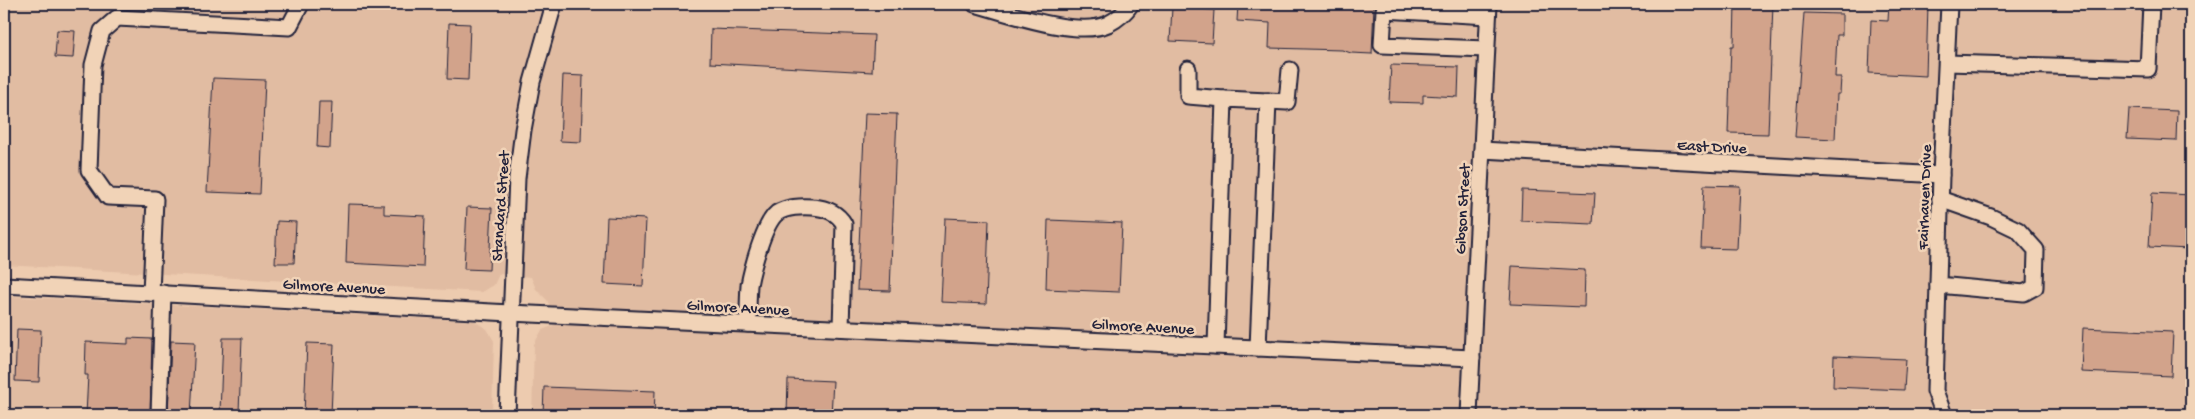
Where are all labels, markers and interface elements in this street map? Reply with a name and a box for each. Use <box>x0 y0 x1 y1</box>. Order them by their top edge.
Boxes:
street label: East Drive <box>1676 137 1748 160</box>
street label: Fairhaven Drive <box>1915 143 1938 251</box>
street label: Standard Street <box>489 149 516 262</box>
street label: Gibson Street <box>1453 162 1476 255</box>
street label: Gilmore Avenue <box>282 276 386 301</box>
street label: Gilmore Avenue <box>686 297 790 322</box>
street label: Gilmore Avenue <box>1091 316 1195 341</box>

